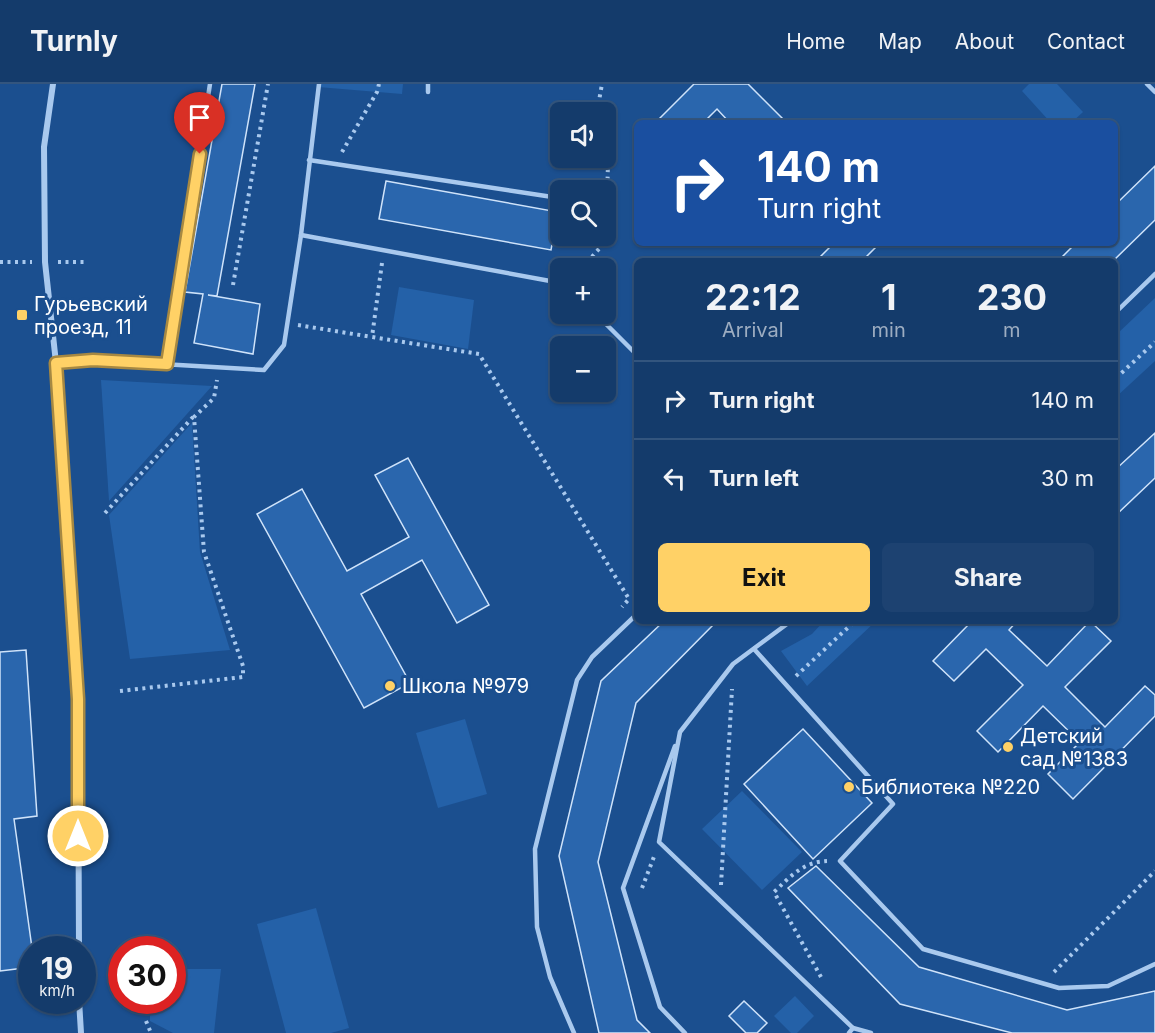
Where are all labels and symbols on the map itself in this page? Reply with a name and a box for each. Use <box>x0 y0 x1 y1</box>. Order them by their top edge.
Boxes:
pin <box>174 92 225 154</box>
place label: Гурьевский проезд, 11 <box>34 292 148 339</box>
marker: Гурьевский проезд, 11 <box>15 308 29 322</box>
place label: Школа №979 <box>402 674 529 698</box>
marker: Школа №979 <box>383 679 397 693</box>
place label: Детский сад №1383 <box>1020 724 1128 771</box>
marker: Детский сад №1383 <box>1001 740 1015 754</box>
place label: Библиотека №220 <box>861 775 1040 799</box>
marker: Библиотека №220 <box>842 780 856 794</box>
position arrow <box>46 804 110 868</box>
speed limit sign: 30 <box>108 936 186 1014</box>

